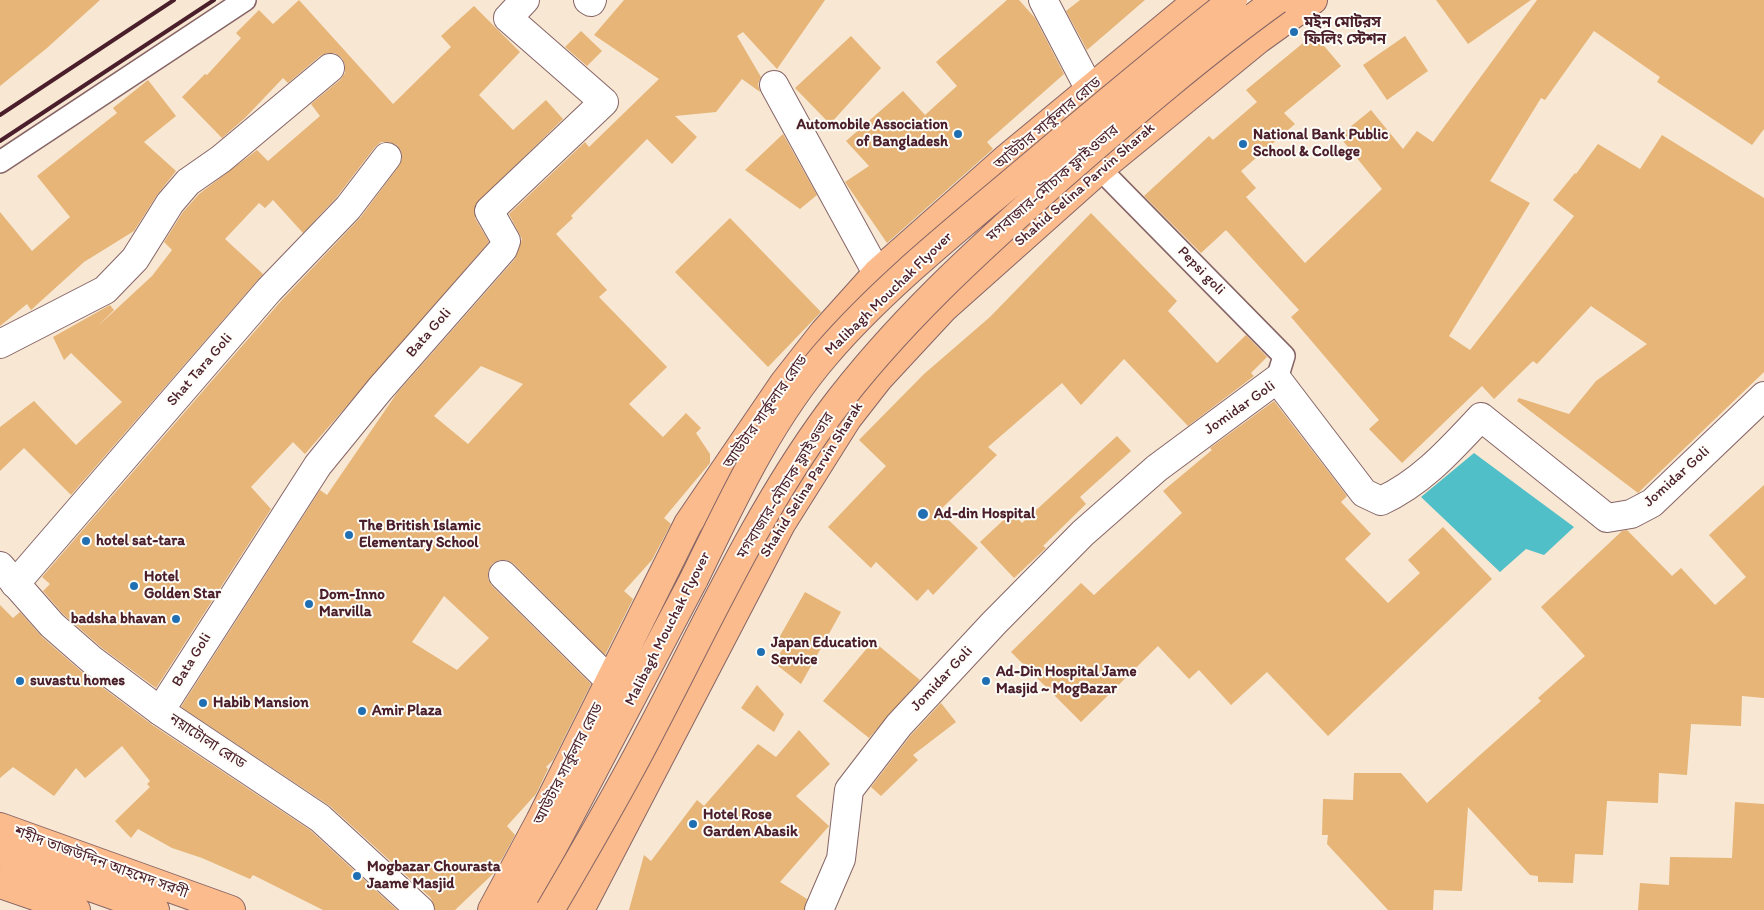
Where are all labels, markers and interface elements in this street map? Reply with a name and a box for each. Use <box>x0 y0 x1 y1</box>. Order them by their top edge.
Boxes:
place label: মইন মোটরস ফিলিং স্টেশন <box>1304 14 1386 49</box>
marker: মইন মোটরস ফিলিং স্টেশন <box>1288 26 1300 38</box>
street label: আউটার সার্কুলার রোড <box>991 74 1105 174</box>
place label: Automobile Association of Bangladesh <box>796 116 948 151</box>
street label: Shahid Selina Parvin Sharak <box>1011 119 1159 251</box>
street label: মগবাজার-মৌচাক ফ্লাইওভার <box>983 122 1123 246</box>
place label: National Bank Public School & College <box>1253 126 1388 161</box>
marker: Automobile Association of Bangladesh <box>952 128 964 140</box>
marker: National Bank Public School & College <box>1237 138 1249 150</box>
street label: Malibagh Mouchak Flyover <box>821 228 957 360</box>
street label: Pepsi goli <box>1173 243 1229 299</box>
street label: Bata Goli <box>403 304 455 362</box>
street label: Shat Tara Goli <box>163 330 237 410</box>
street label: আউটার সার্কুলার রোড <box>720 352 812 472</box>
street label: Jomidar Goli <box>1201 377 1279 439</box>
street label: Shahid Selina Parvin Sharak <box>757 399 867 561</box>
street label: মগবাজার-মৌচাক ফ্লাইওভার <box>734 410 838 562</box>
street label: Jomidar Goli <box>1640 443 1714 511</box>
place label: Ad-din Hospital <box>934 505 1035 523</box>
marker: Ad-din Hospital <box>916 507 930 521</box>
place label: The British Islamic Elementary School <box>359 517 481 552</box>
marker: The British Islamic Elementary School <box>343 529 355 541</box>
place label: hotel sat-tara <box>96 532 185 550</box>
marker: hotel sat-tara <box>80 535 92 547</box>
street label: Malibagh Mouchak Flyover <box>621 549 715 709</box>
place label: Hotel Golden Star <box>144 568 221 603</box>
marker: Hotel Golden Star <box>128 580 140 592</box>
place label: Dom-Inno Marvilla <box>319 586 385 621</box>
marker: Dom-Inno Marvilla <box>303 598 315 610</box>
place label: badsha bhavan <box>71 610 166 628</box>
marker: badsha bhavan <box>170 613 182 625</box>
street label: Bata Goli <box>168 630 216 690</box>
place label: Japan Education Service <box>771 634 877 669</box>
street label: Jomidar Goli <box>907 643 977 715</box>
marker: Japan Education Service <box>755 646 767 658</box>
place label: Ad-Din Hospital Jame Masjid ~ MogBazar <box>996 663 1137 698</box>
place label: suvastu homes <box>30 672 125 690</box>
marker: suvastu homes <box>14 675 26 687</box>
marker: Ad-Din Hospital Jame Masjid ~ MogBazar <box>980 675 992 687</box>
place label: Habib Mansion <box>213 694 309 712</box>
marker: Habib Mansion <box>197 697 209 709</box>
street label: আউটার সার্কুলার রোড <box>530 700 608 828</box>
place label: Amir Plaza <box>372 702 442 720</box>
marker: Amir Plaza <box>356 705 368 717</box>
street label: নয়াটোলা রোড <box>165 711 249 773</box>
place label: Hotel Rose Garden Abasik <box>703 806 798 841</box>
marker: Hotel Rose Garden Abasik <box>687 818 699 830</box>
street label: শহীদ তাজউদ্দিন আহমেদ সরণী <box>12 823 190 903</box>
place label: Mogbazar Chourasta Jaame Masjid <box>367 858 501 893</box>
marker: Mogbazar Chourasta Jaame Masjid <box>351 870 363 882</box>

